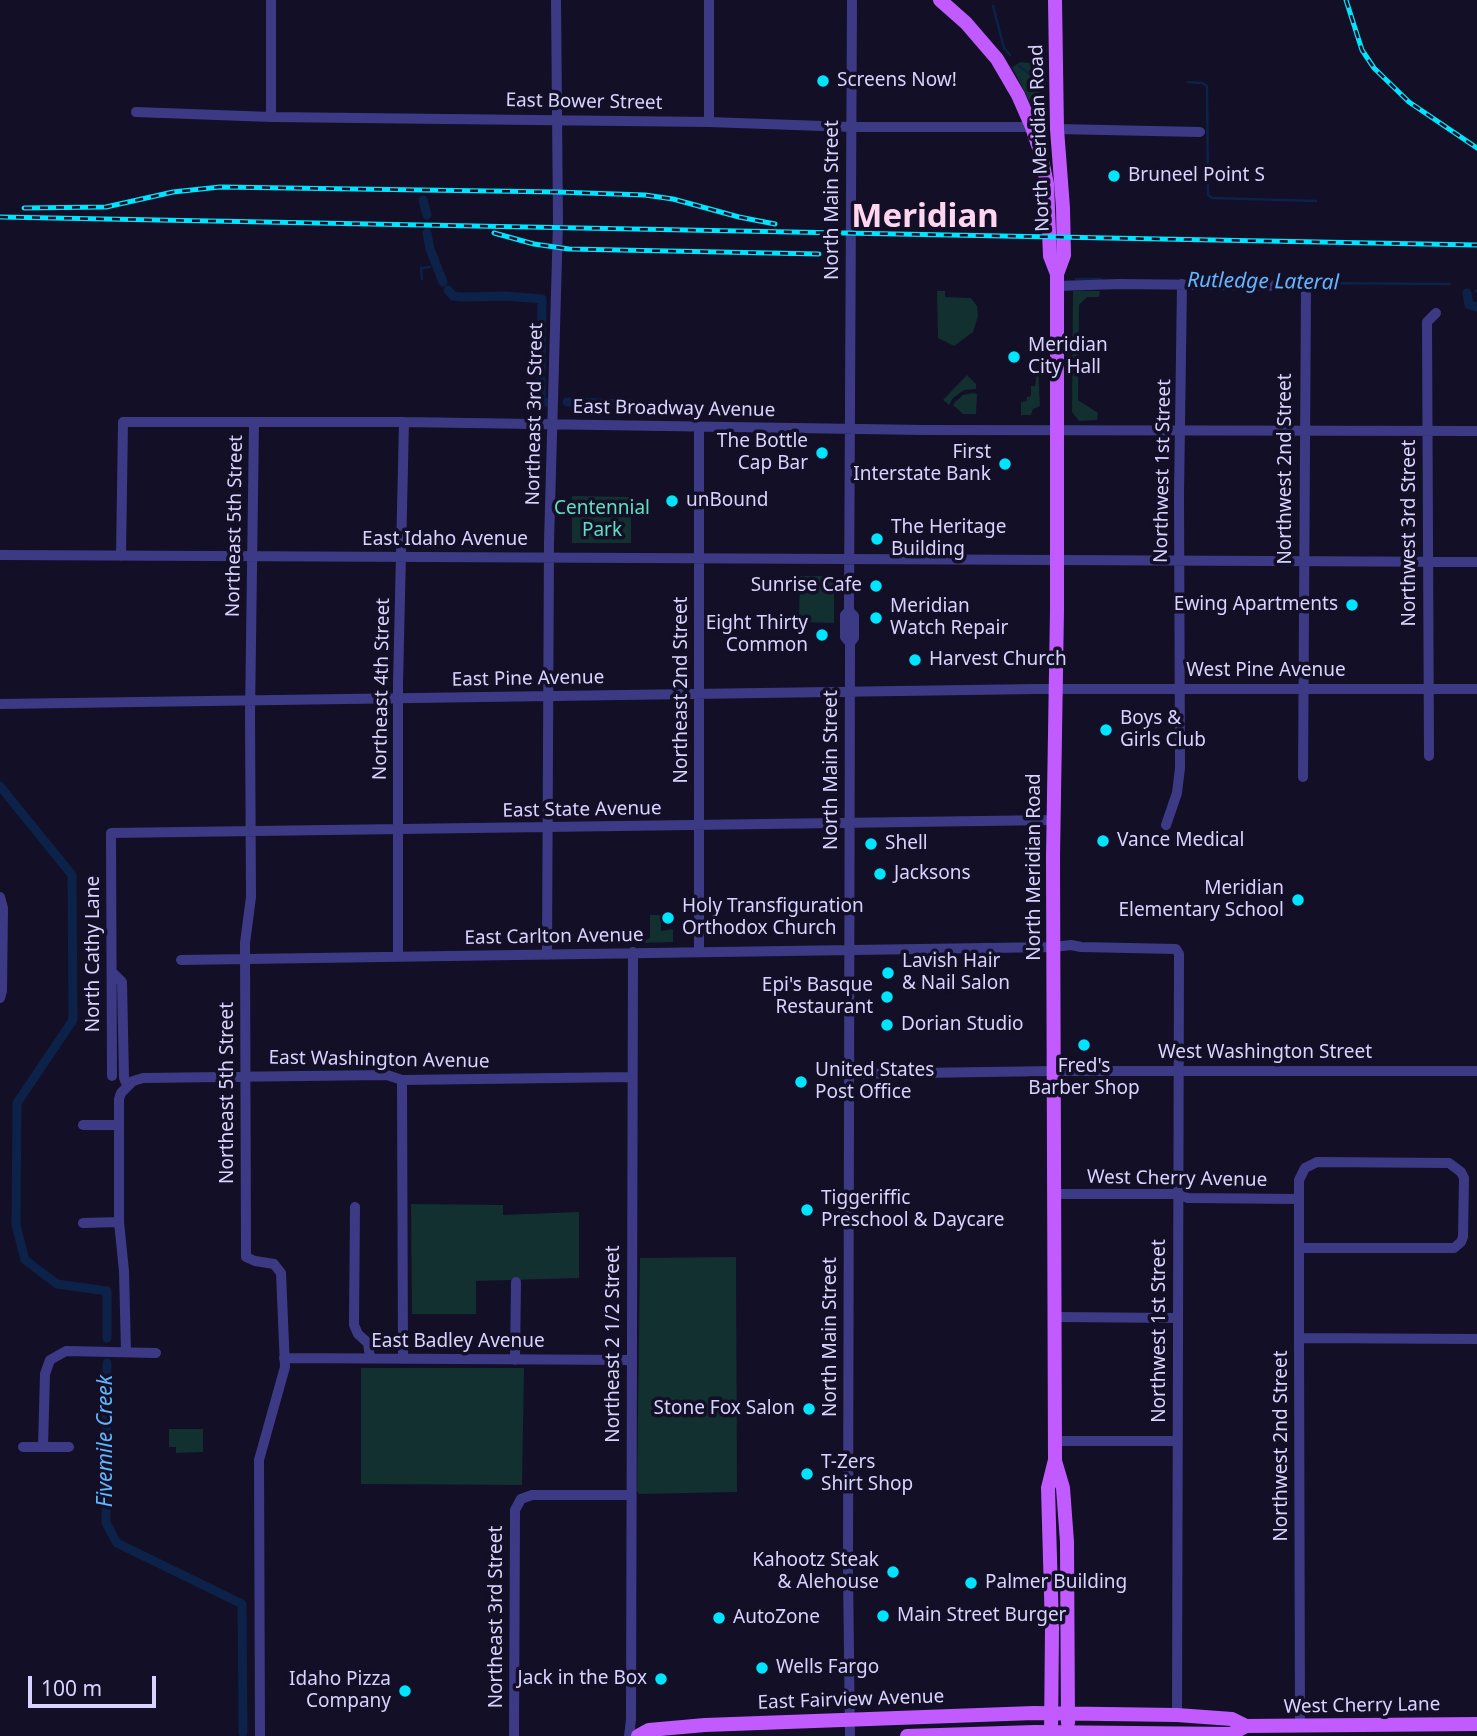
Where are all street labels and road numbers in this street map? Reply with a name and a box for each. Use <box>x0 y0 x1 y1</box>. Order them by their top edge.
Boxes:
street label: North Meridian Road <box>1025 44 1055 232</box>
street label: East Bower Street <box>505 89 663 115</box>
street label: North Main Street <box>822 120 844 280</box>
street label: Northeast 3rd Street <box>522 322 548 506</box>
street label: Northwest 2nd Street <box>1275 373 1297 565</box>
street label: Northwest 1st Street <box>1150 379 1176 563</box>
street label: East Broadway Avenue <box>572 396 776 422</box>
street label: Northeast 5th Street <box>222 435 248 617</box>
street label: Northwest 3rd Street <box>1399 440 1421 626</box>
street label: East Idaho Avenue <box>362 529 528 551</box>
street label: Northeast 2nd Street <box>671 597 693 783</box>
street label: Northeast 4th Street <box>369 598 395 780</box>
street label: West Pine Avenue <box>1186 660 1346 682</box>
street label: East Pine Avenue <box>451 666 605 692</box>
street label: North Main Street <box>821 690 843 850</box>
street label: North Meridian Road <box>1024 773 1046 961</box>
street label: East State Avenue <box>502 797 662 823</box>
street label: North Cathy Lane <box>83 876 105 1032</box>
street label: East Carlton Avenue <box>464 924 644 950</box>
street label: Northeast 5th Street <box>217 1002 239 1184</box>
street label: West Washington Street <box>1158 1042 1372 1064</box>
street label: East Washington Avenue <box>268 1047 490 1073</box>
street label: West Cherry Avenue <box>1087 1166 1267 1192</box>
street label: Northwest 1st Street <box>1149 1239 1171 1423</box>
street label: Northeast 2 1/2 Street <box>603 1245 625 1443</box>
street label: North Main Street <box>820 1257 842 1417</box>
street label: East Badley Avenue <box>371 1331 545 1353</box>
street label: Northwest 2nd Street <box>1271 1350 1293 1542</box>
street label: Northeast 3rd Street <box>486 1526 508 1708</box>
street label: East Fairview Avenue <box>757 1685 945 1715</box>
street label: West Cherry Lane <box>1283 1693 1441 1719</box>

